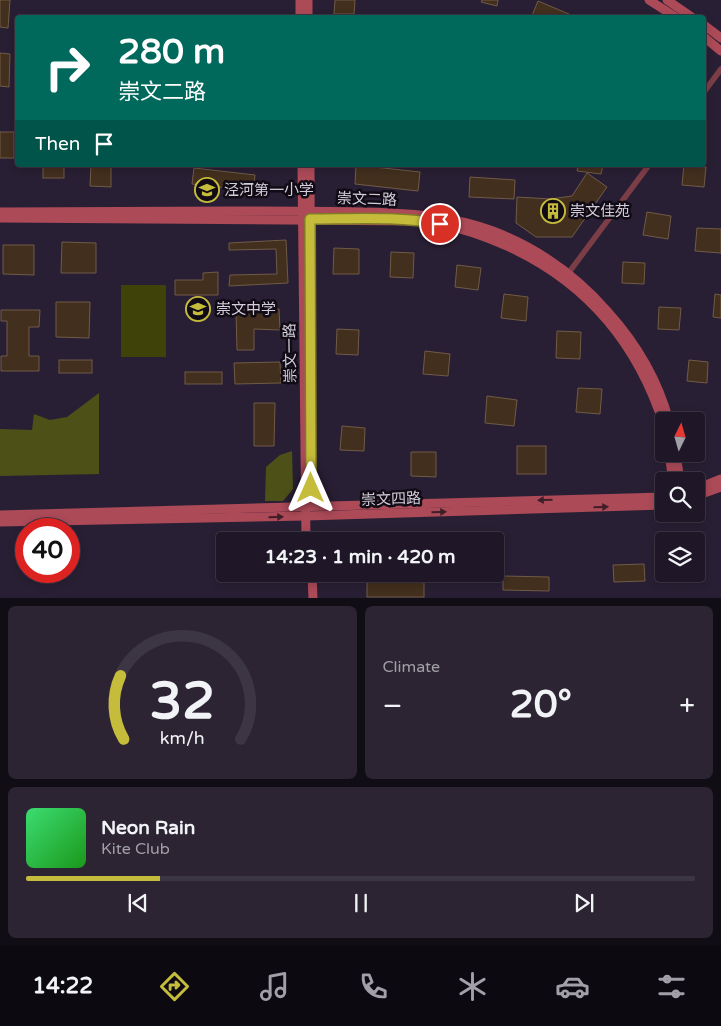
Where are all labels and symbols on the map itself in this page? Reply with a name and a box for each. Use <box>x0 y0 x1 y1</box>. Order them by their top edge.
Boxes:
school or university icon: 泾河第一小学 <box>194 177 220 203</box>
place label: 泾河第一小学 <box>224 181 314 199</box>
street label: 崇文二路 <box>337 189 397 209</box>
building icon: 崇文佳苑 <box>540 198 566 224</box>
place label: 崇文佳苑 <box>570 202 630 220</box>
pin <box>419 203 461 245</box>
school or university icon: 崇文中学 <box>185 296 211 322</box>
place label: 崇文中学 <box>216 300 276 318</box>
street label: 崇文一路 <box>280 323 300 383</box>
north arrow <box>655 412 705 462</box>
position arrow <box>284 461 336 513</box>
street label: 崇文四路 <box>361 489 421 509</box>
one-way arrow <box>537 497 553 505</box>
one-way arrow <box>593 503 609 511</box>
one-way arrow <box>431 508 447 516</box>
one-way arrow <box>268 513 284 521</box>
speed limit sign: 40 <box>15 518 80 583</box>

